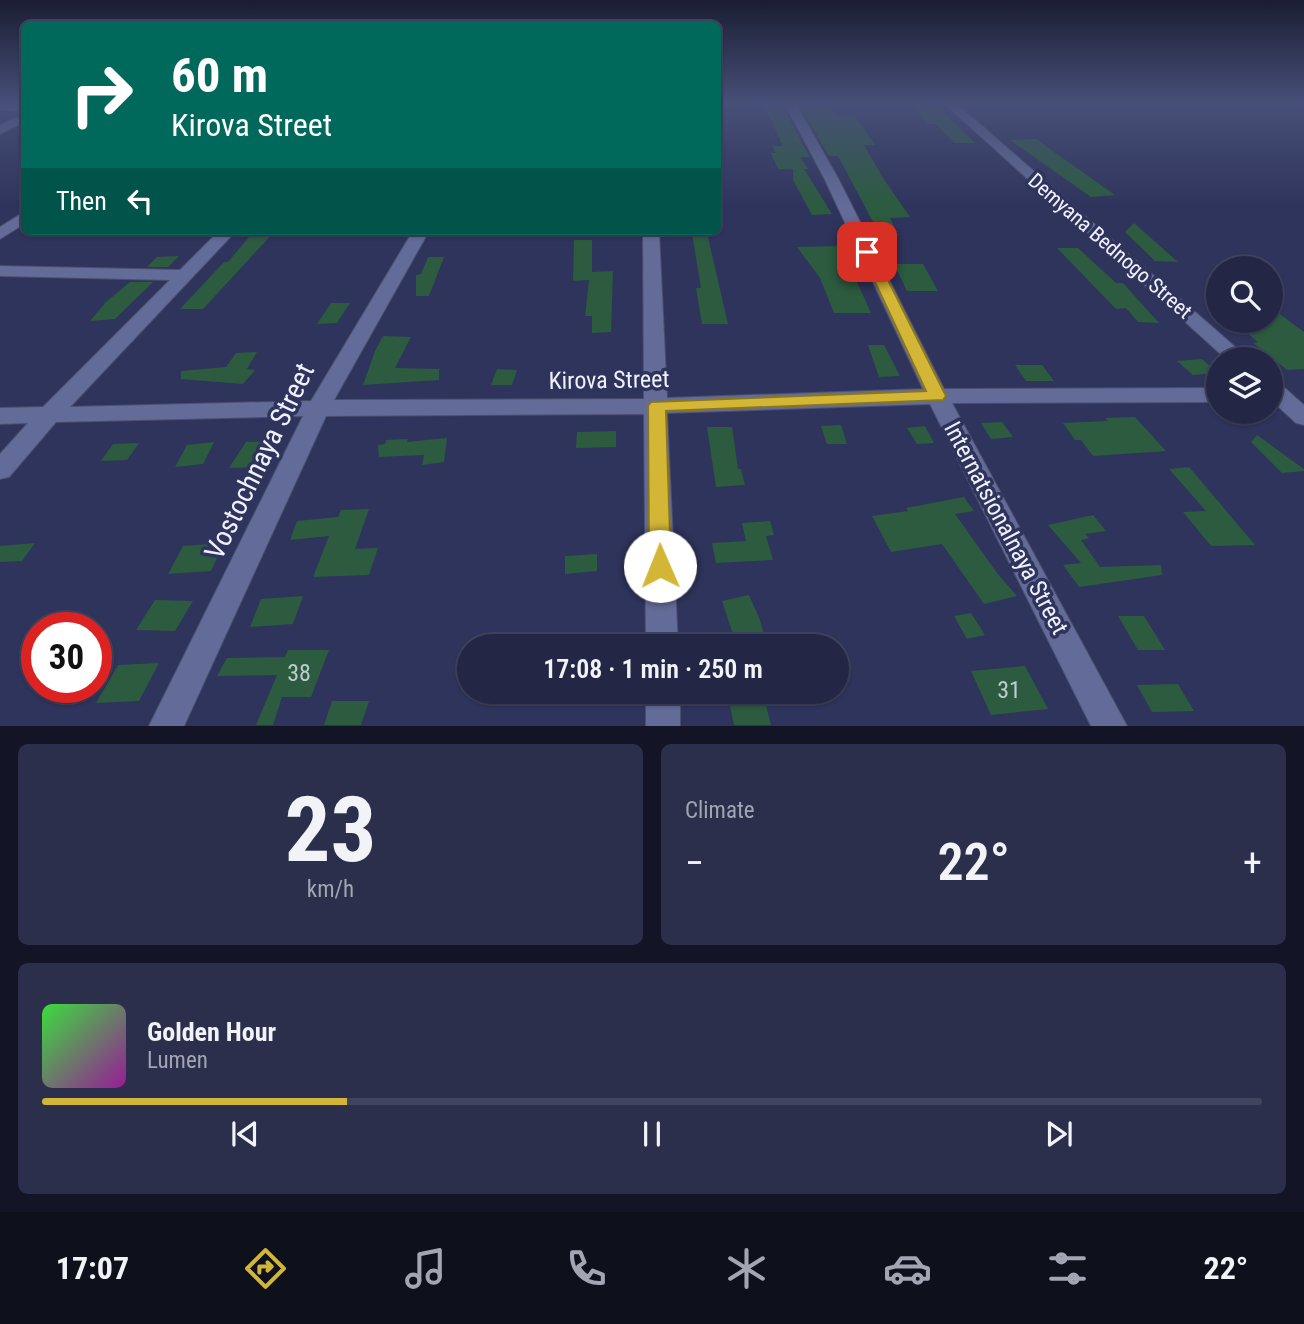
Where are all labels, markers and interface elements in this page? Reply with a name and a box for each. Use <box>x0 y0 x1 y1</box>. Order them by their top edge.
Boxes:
text: 60 m <box>171 47 268 104</box>
icon: right <box>56 49 147 140</box>
text: Kirova Street <box>171 106 332 144</box>
street label: Demyana Bednogo Street <box>1023 168 1197 324</box>
icon: left <box>121 182 159 220</box>
text: Then <box>56 186 107 216</box>
pin <box>837 222 897 282</box>
icon: arrive <box>848 233 886 271</box>
map controls <box>1206 256 1283 424</box>
button: search <box>1206 256 1283 333</box>
button: layers <box>1206 347 1283 424</box>
street label: Vostochnaya Street <box>198 358 321 565</box>
street label: Kirova Street <box>548 365 670 395</box>
street label: Internatsionalnaya Street <box>938 417 1074 639</box>
position arrow <box>623 529 697 603</box>
speed limit sign: 30 <box>21 612 112 703</box>
text: 17:08 · 1 min · 250 m <box>543 654 763 684</box>
house number: 38 <box>287 659 311 687</box>
house number: 31 <box>997 676 1021 704</box>
text: 23 <box>285 777 376 883</box>
text: Climate <box>685 797 755 824</box>
text: 22° <box>937 832 1010 893</box>
text: − <box>685 841 704 885</box>
text: + <box>1243 841 1262 885</box>
text: km/h <box>307 876 354 903</box>
text: Golden Hour <box>147 1017 276 1047</box>
text: Lumen <box>147 1047 208 1074</box>
icon: previous <box>226 1115 264 1153</box>
icon: pause <box>633 1115 671 1153</box>
icon: next <box>1040 1115 1078 1153</box>
icon: directions <box>241 1244 290 1293</box>
icon: music <box>401 1244 450 1293</box>
icon: phone <box>562 1244 611 1293</box>
icon: climate <box>722 1244 771 1293</box>
icon: car <box>883 1244 932 1293</box>
icon: filters <box>1043 1244 1092 1293</box>
text: 17:07 <box>56 1249 129 1287</box>
text: 22° <box>1203 1249 1248 1287</box>

